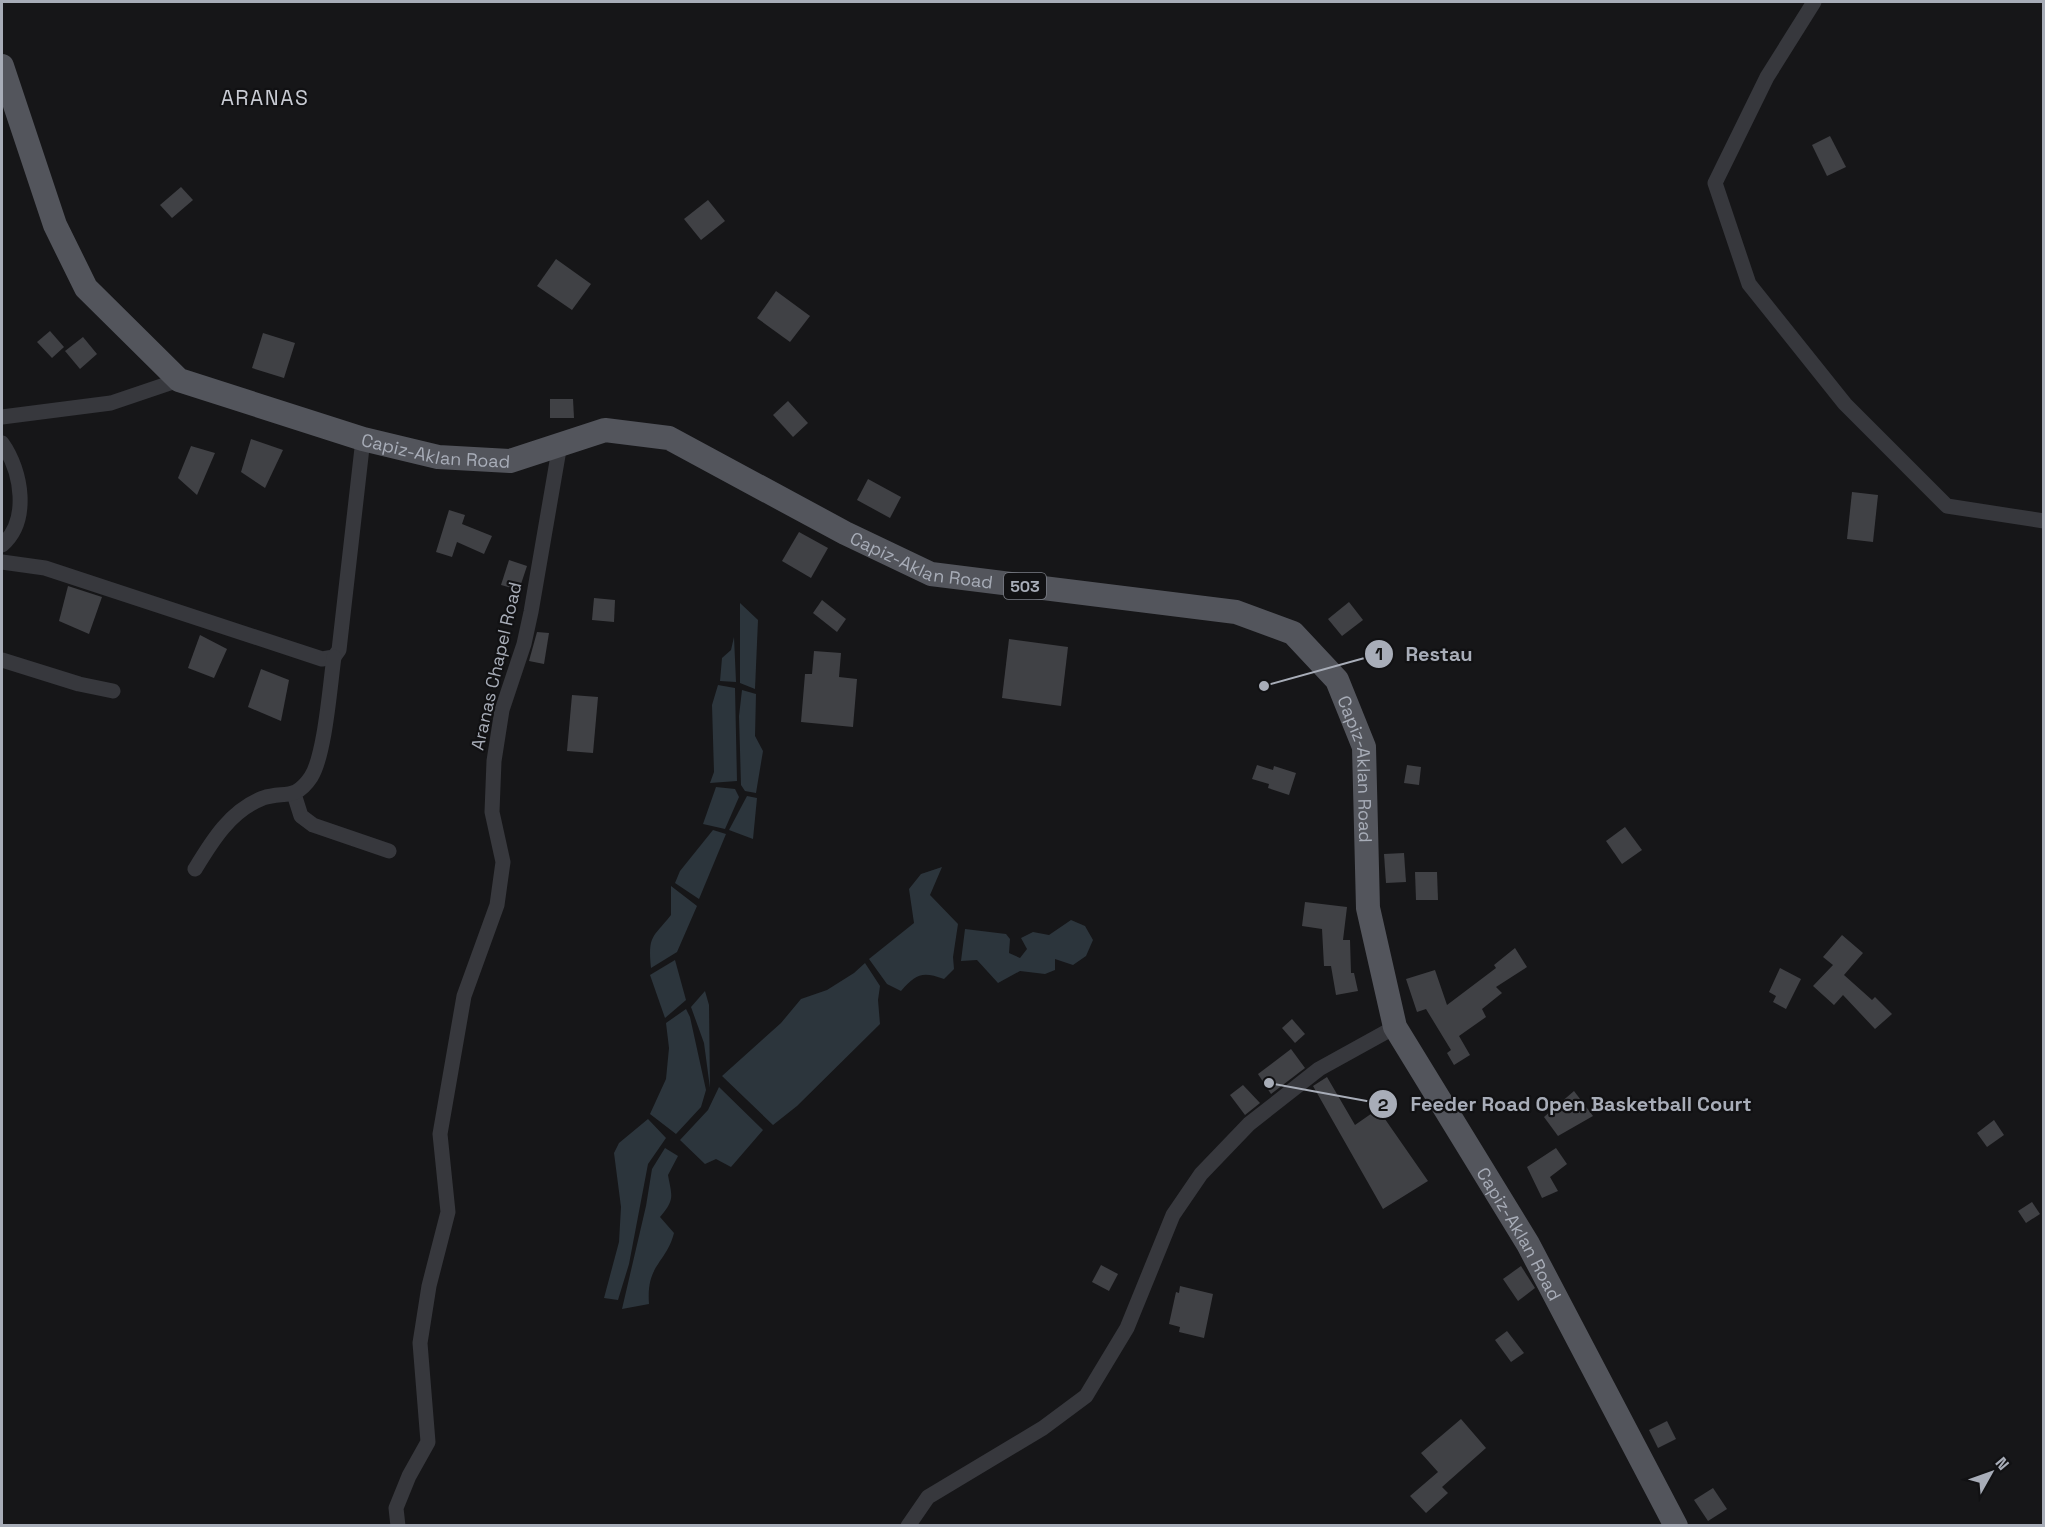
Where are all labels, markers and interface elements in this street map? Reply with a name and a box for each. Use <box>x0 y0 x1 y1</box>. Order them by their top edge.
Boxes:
district label: ARANAS <box>221 84 309 111</box>
street label: Capiz-Aklan Road <box>359 428 511 472</box>
street label: Capiz-Aklan Road <box>847 526 994 593</box>
road number: 503 <box>1004 573 1046 599</box>
street label: Aranas Chapel Road <box>465 580 527 752</box>
callout: Restau <box>1364 635 1485 673</box>
text: Restau <box>1405 641 1473 667</box>
text: 1 <box>1375 642 1383 665</box>
street label: Capiz-Aklan Road <box>1333 692 1378 843</box>
callout: Feeder Road Open Basketball Court <box>1368 1085 1763 1123</box>
text: Feeder Road Open Basketball Court <box>1410 1091 1752 1117</box>
text: 2 <box>1378 1093 1389 1116</box>
street label: Capiz-Aklan Road <box>1472 1163 1567 1304</box>
north arrow <box>1961 1443 2021 1503</box>
text: N <box>1991 1453 2014 1475</box>

